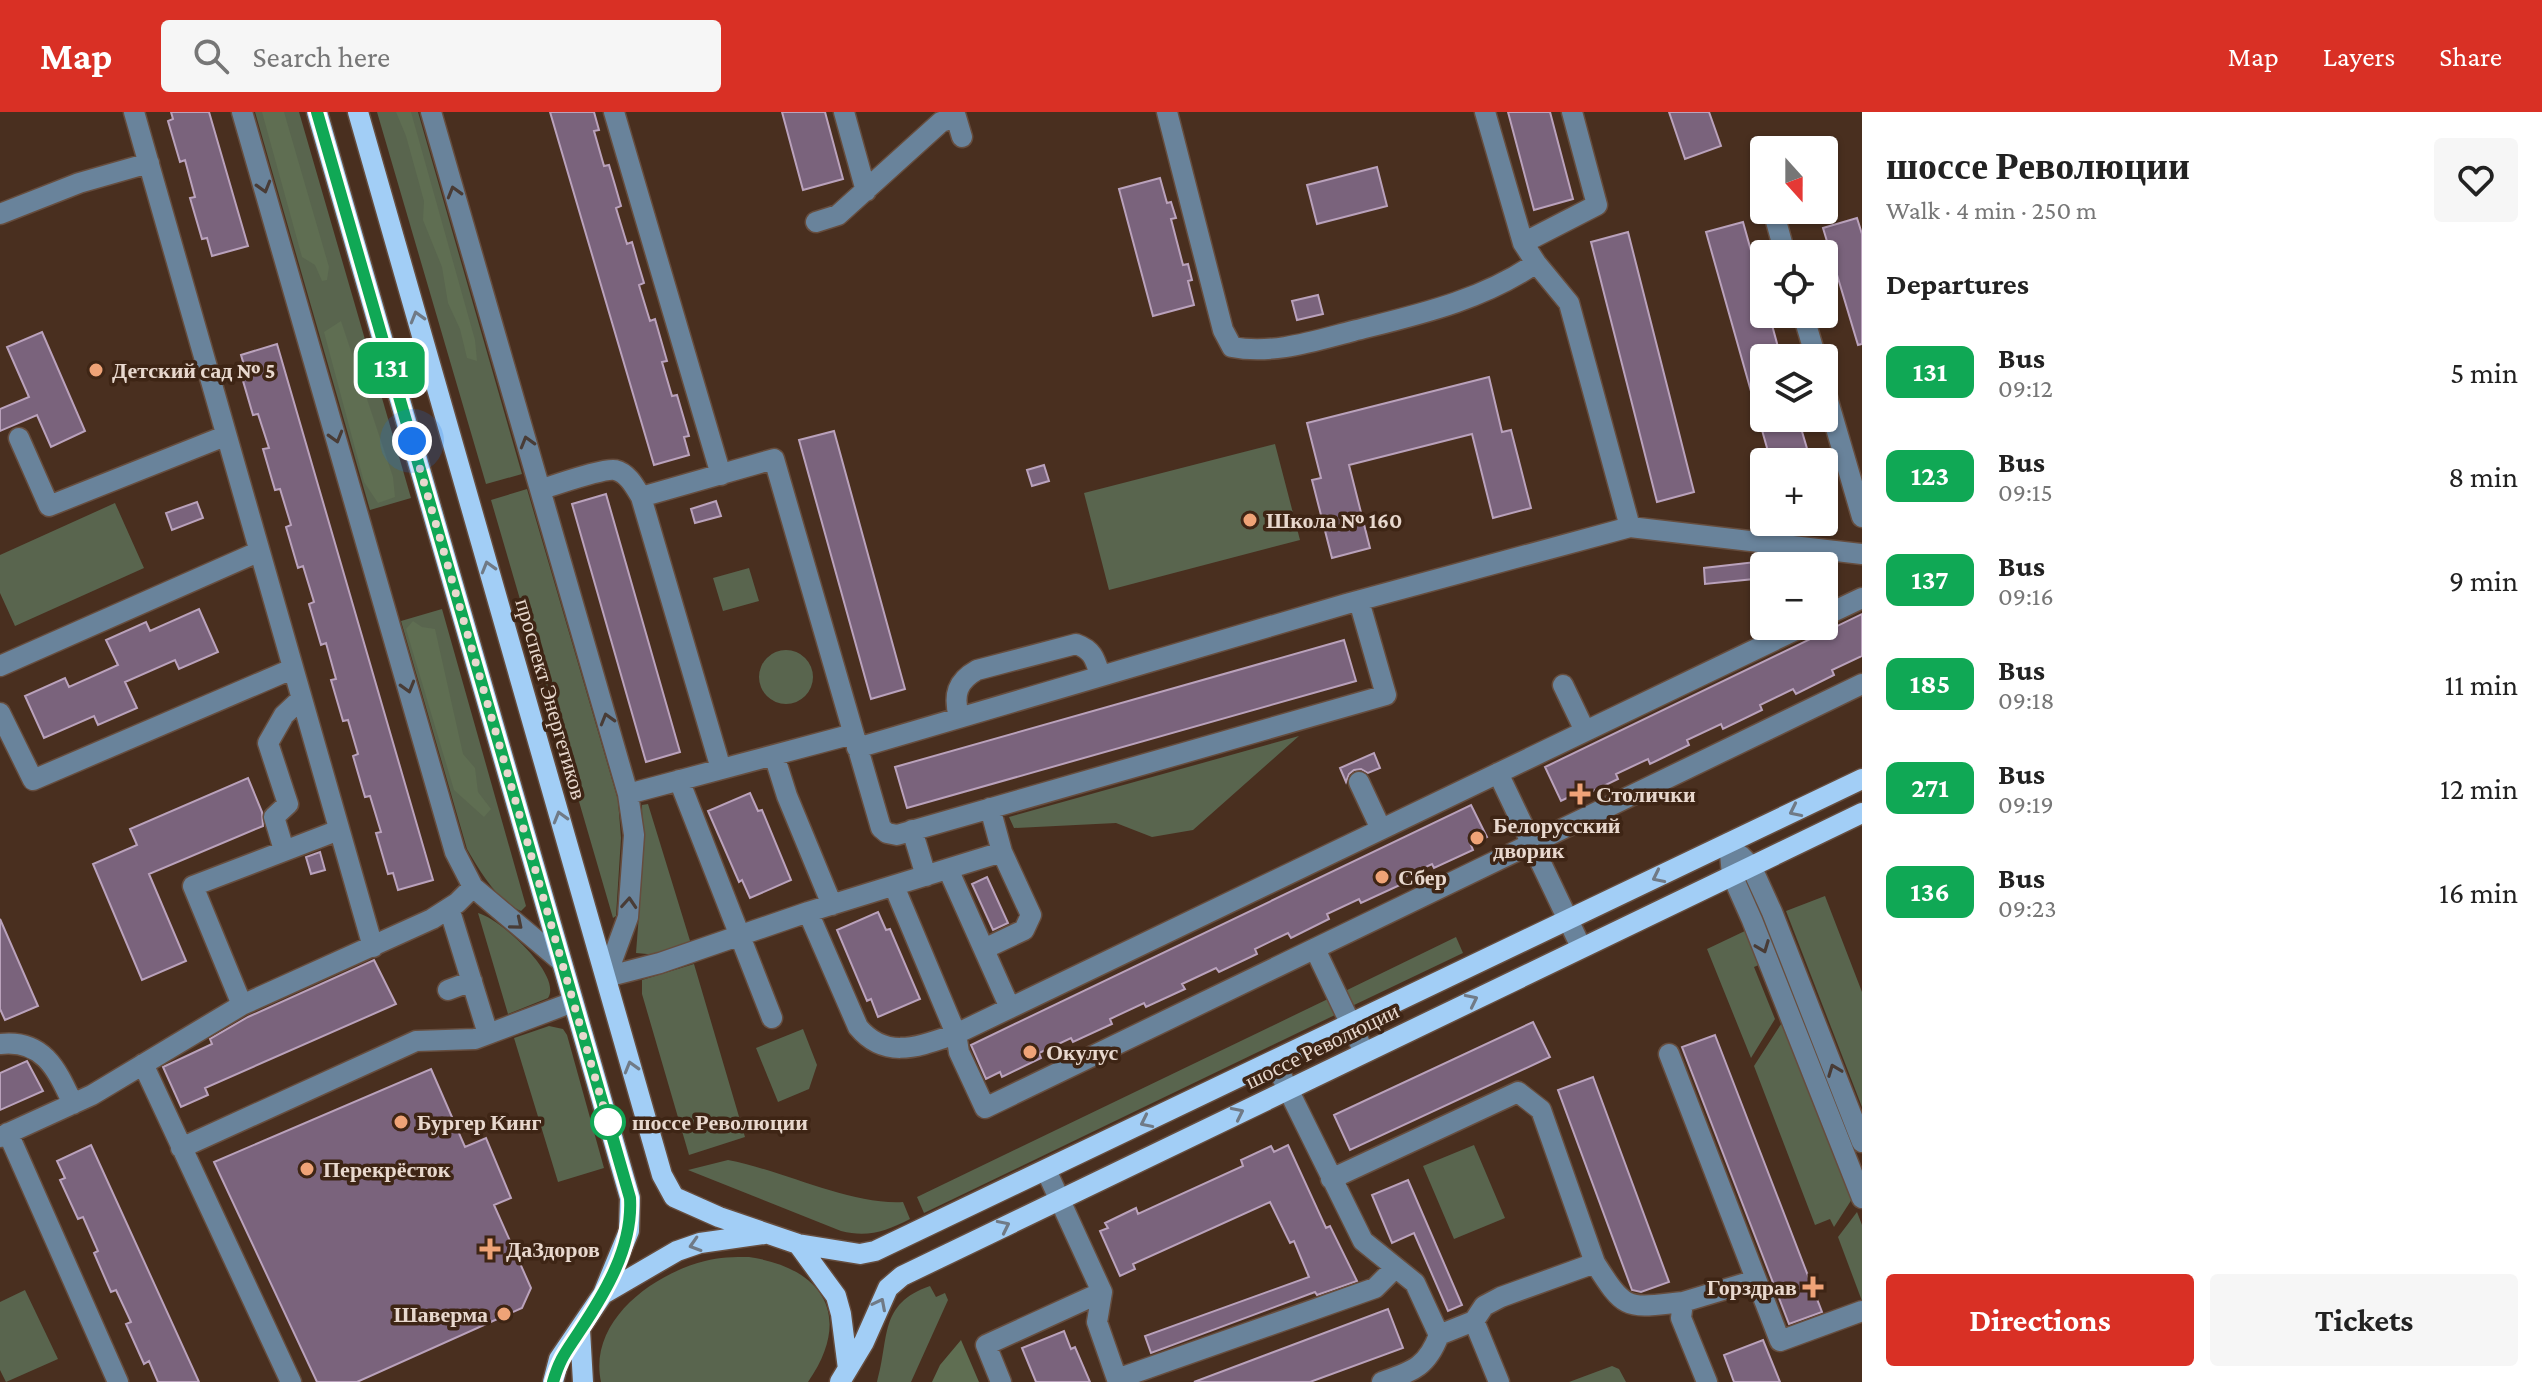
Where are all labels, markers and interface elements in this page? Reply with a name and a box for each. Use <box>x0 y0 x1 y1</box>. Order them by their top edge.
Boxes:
search box <box>161 20 721 92</box>
icon: search <box>189 34 233 78</box>
text: Map <box>40 35 113 77</box>
text: Search here <box>253 40 390 73</box>
text: Map <box>2228 41 2279 72</box>
text: Layers <box>2323 41 2395 72</box>
text: Share <box>2439 41 2502 72</box>
north arrow <box>1750 136 1838 224</box>
map controls <box>1750 136 1838 640</box>
button: heart <box>2434 138 2518 222</box>
text: шоссе Революции <box>1886 145 2190 187</box>
one-way arrow <box>255 180 271 193</box>
one-way arrow <box>447 186 464 200</box>
text: Walk · 4 min · 250 m <box>1886 196 2097 225</box>
button: locate <box>1750 240 1838 328</box>
text: Departures <box>1886 267 2029 300</box>
one-way arrow <box>410 310 426 324</box>
text: Bus <box>1998 341 2045 374</box>
line badge: 131 <box>345 342 437 394</box>
button: layers <box>1750 344 1838 432</box>
text: 131 <box>374 352 408 383</box>
text: 131 <box>1913 356 1947 387</box>
text: 5 min <box>2450 356 2518 389</box>
place label: Детский сад № 5 <box>112 358 276 383</box>
marker: Детский сад № 5 <box>87 361 105 379</box>
text: 09:12 <box>1998 374 2053 403</box>
your location <box>392 421 432 461</box>
one-way arrow <box>327 429 343 443</box>
one-way arrow <box>520 436 536 449</box>
text: Bus <box>1998 445 2045 478</box>
button: + <box>1750 448 1838 536</box>
text: 123 <box>1911 460 1949 491</box>
text: 8 min <box>2448 460 2518 493</box>
text: 09:15 <box>1998 478 2053 507</box>
place label: Школа № 160 <box>1266 508 1402 533</box>
marker: Школа № 160 <box>1241 511 1259 529</box>
text: Bus <box>1998 549 2045 582</box>
button: − <box>1750 552 1838 640</box>
one-way arrow <box>481 560 497 574</box>
text: 137 <box>1911 564 1949 595</box>
text: 9 min <box>2449 564 2518 597</box>
text: 09:16 <box>1998 582 2054 611</box>
street label: проспект Энергетиков <box>510 596 592 802</box>
text: Bus <box>1998 653 2045 686</box>
text: 185 <box>1910 668 1950 699</box>
text: 11 min <box>2444 668 2518 701</box>
one-way arrow <box>399 679 415 693</box>
text: 09:18 <box>1998 686 2054 715</box>
one-way arrow <box>600 712 616 726</box>
text: Bus <box>1998 757 2045 790</box>
text: 271 <box>1911 772 1949 803</box>
text: 12 min <box>2440 772 2518 805</box>
place label: Столички <box>1596 782 1696 807</box>
marker: Столички <box>1571 785 1589 803</box>
text: 09:19 <box>1998 790 2054 819</box>
one-way arrow <box>1789 801 1804 817</box>
one-way arrow <box>553 810 569 824</box>
place label: Белорусский дворик <box>1493 813 1621 863</box>
marker: Белорусский дворик <box>1468 829 1486 847</box>
text: Bus <box>1998 861 2045 894</box>
place label: Сбер <box>1398 865 1447 890</box>
one-way arrow <box>1652 867 1667 883</box>
marker: Сбер <box>1373 868 1391 886</box>
text: 136 <box>1910 876 1950 907</box>
text: 16 min <box>2439 876 2518 909</box>
text: 09:23 <box>1998 894 2057 923</box>
one-way arrow <box>620 896 637 909</box>
one-way arrow <box>508 914 522 929</box>
one-way arrow <box>1753 939 1770 953</box>
one-way arrow <box>1464 994 1479 1010</box>
street label: шоссе Революции <box>1241 998 1403 1094</box>
place label: Окулус <box>1046 1040 1119 1065</box>
marker: Окулус <box>1021 1043 1039 1061</box>
one-way arrow <box>624 1060 640 1074</box>
one-way arrow <box>1827 1064 1844 1078</box>
marker: шоссе Революции <box>591 1105 625 1139</box>
one-way arrow <box>1230 1107 1244 1123</box>
place label: Бургер Кинг <box>417 1110 541 1135</box>
place label: шоссе Революции <box>632 1110 808 1135</box>
one-way arrow <box>1140 1112 1155 1128</box>
marker: Бургер Кинг <box>392 1113 410 1131</box>
place label: Перекрёсток <box>323 1157 451 1182</box>
marker: Перекрёсток <box>298 1160 316 1178</box>
one-way arrow <box>995 1220 1010 1236</box>
one-way arrow <box>689 1236 702 1252</box>
place label: ДаЗдоров <box>506 1237 600 1262</box>
marker: ДаЗдоров <box>481 1240 499 1258</box>
button: Directions <box>1886 1274 2194 1366</box>
button: Tickets <box>2210 1274 2518 1366</box>
place label: Горздрав <box>1707 1275 1797 1300</box>
marker: Горздрав <box>1804 1278 1822 1296</box>
one-way arrow <box>870 1298 885 1313</box>
place label: Шаверма <box>393 1302 488 1327</box>
marker: Шаверма <box>495 1305 513 1323</box>

